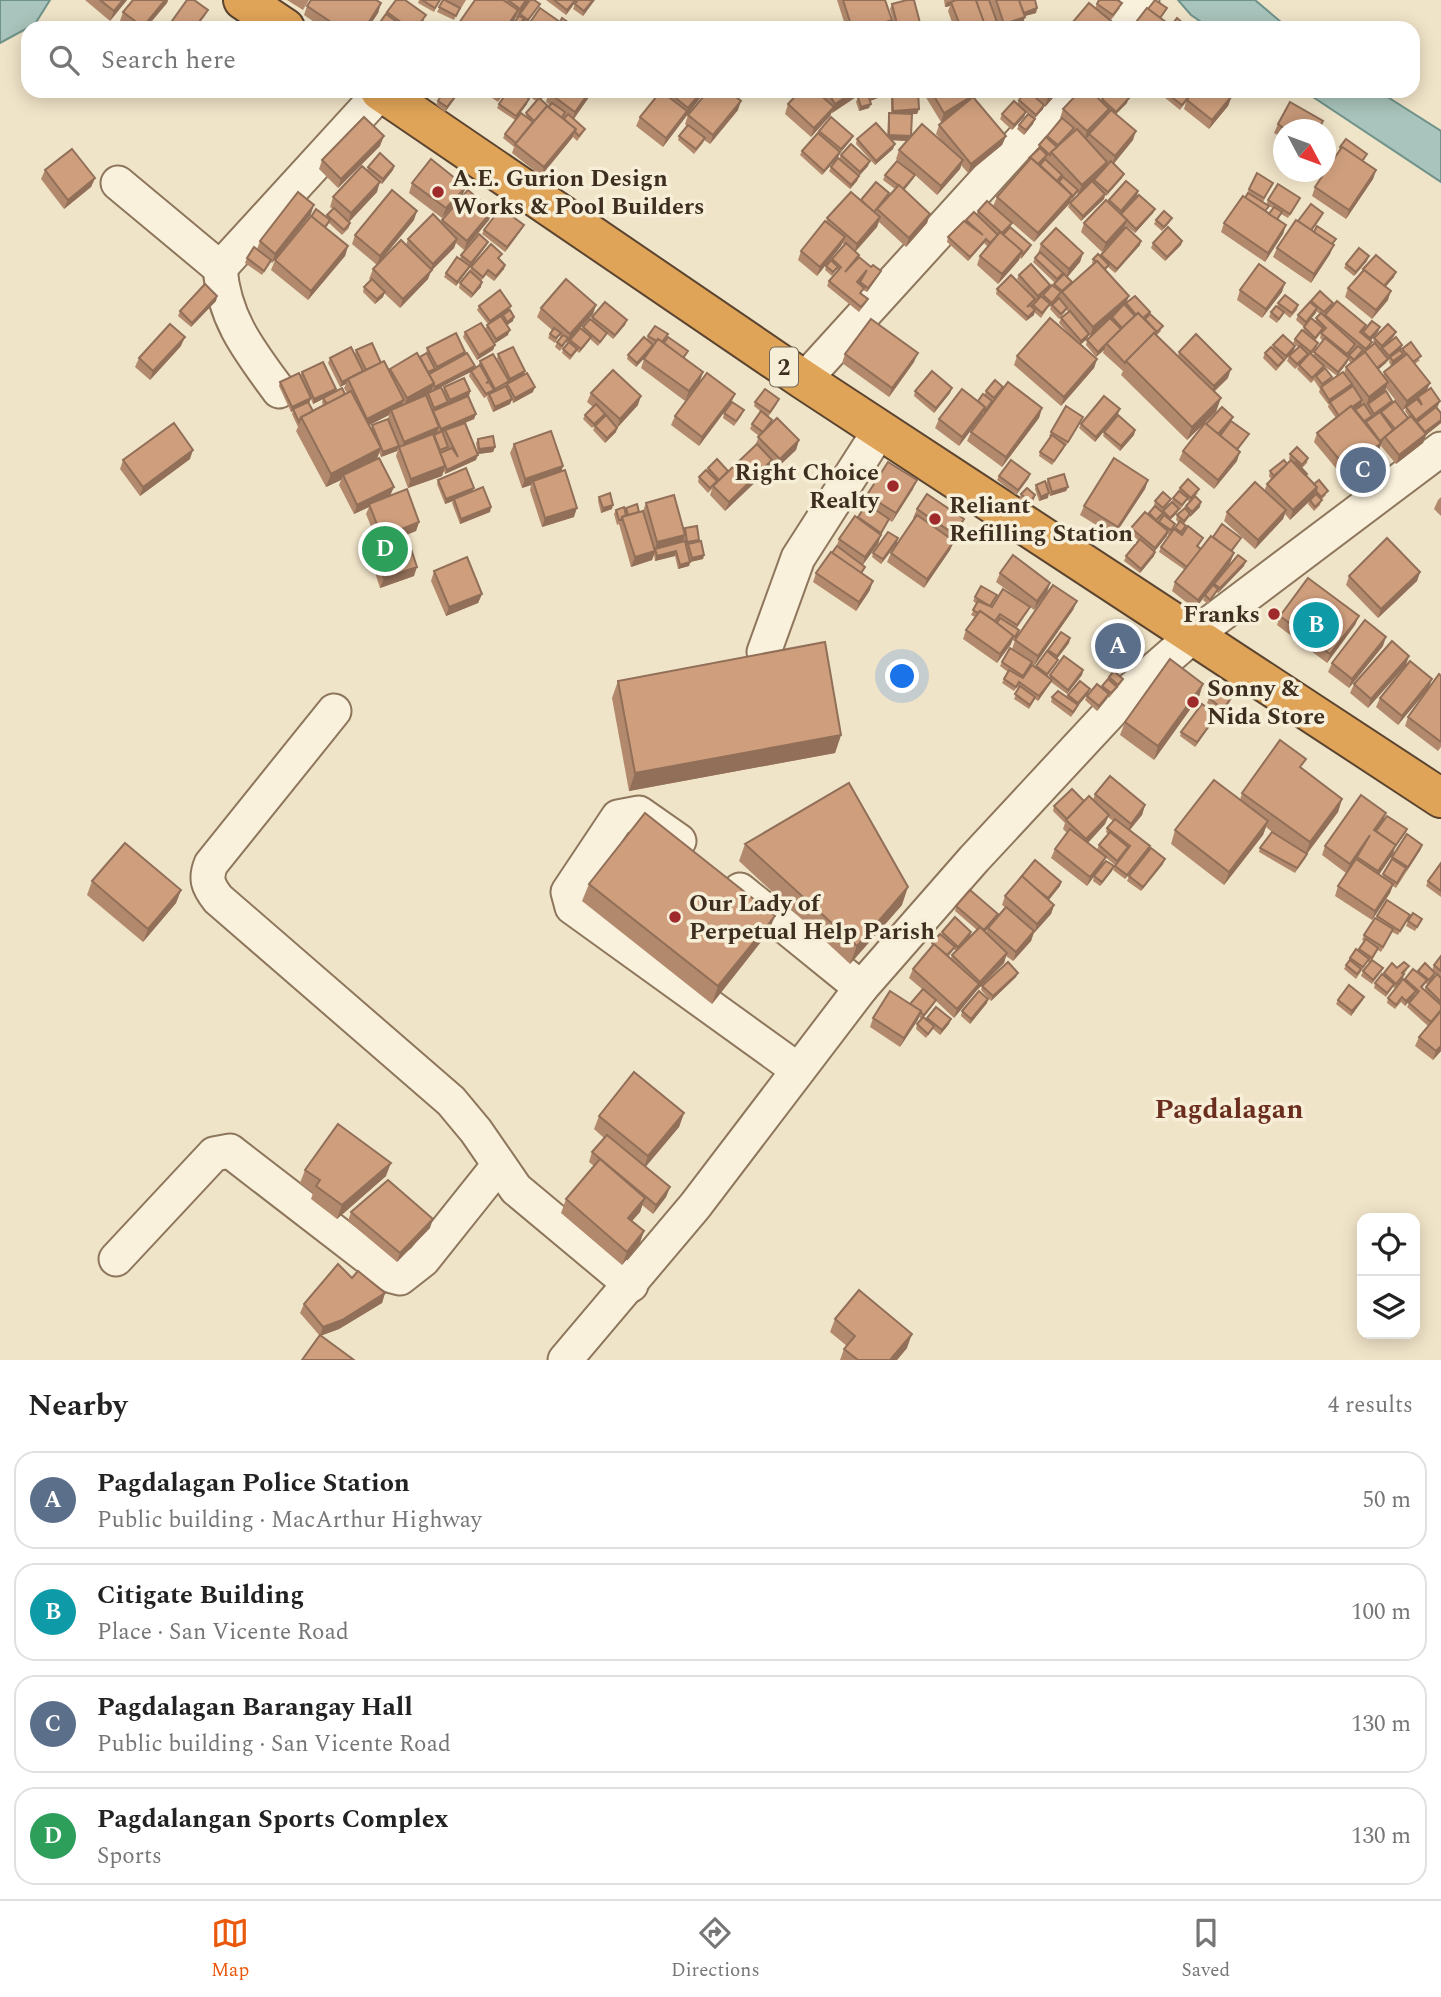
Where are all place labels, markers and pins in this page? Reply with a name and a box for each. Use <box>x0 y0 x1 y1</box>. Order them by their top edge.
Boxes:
place label: A.E. Gurion Design Works & Pool Builders <box>452 161 705 225</box>
marker: A.E. Gurion Design Works & Pool Builders <box>430 184 446 200</box>
pin: C <box>1340 444 1386 496</box>
place label: Right Choice Realty <box>734 455 881 519</box>
marker: Right Choice Realty <box>885 478 901 494</box>
place label: Reliant Refilling Station <box>949 488 1133 552</box>
marker: Reliant Refilling Station <box>927 511 943 527</box>
pin: D <box>362 523 408 575</box>
place label: Franks <box>1183 597 1260 633</box>
pin: B <box>1293 599 1339 651</box>
marker: Franks <box>1266 606 1282 622</box>
pin: A <box>1095 620 1141 672</box>
place label: Sonny & Nida Store <box>1207 671 1325 735</box>
marker: Sonny & Nida Store <box>1185 694 1201 710</box>
place label: Our Lady of Perpetual Help Parish <box>689 886 935 950</box>
marker: Our Lady of Perpetual Help Parish <box>667 909 683 925</box>

